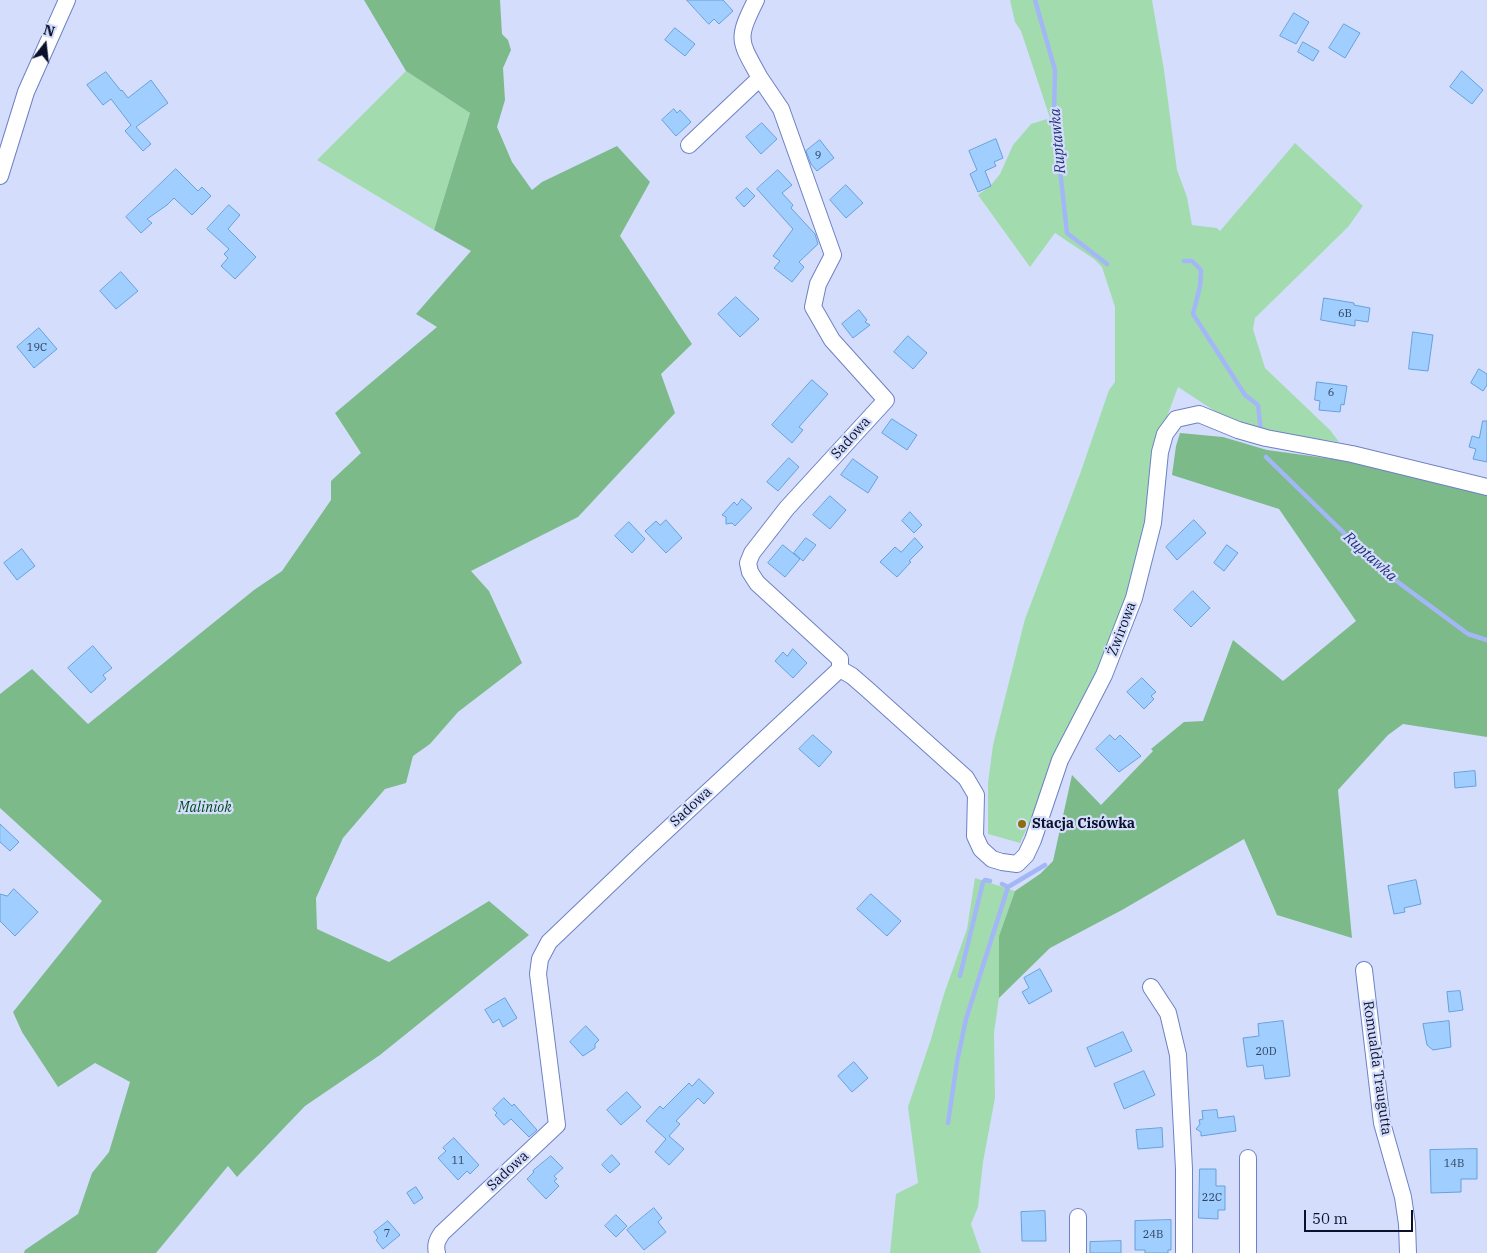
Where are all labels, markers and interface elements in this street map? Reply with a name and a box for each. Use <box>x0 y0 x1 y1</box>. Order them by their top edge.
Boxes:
north arrow <box>20 20 70 70</box>
text: N <box>41 20 57 41</box>
water label: Ruptawka <box>1046 108 1070 174</box>
house number: 9 <box>815 149 821 163</box>
house number: 6B <box>1338 307 1352 321</box>
house number: 19C <box>27 341 47 355</box>
house number: 6 <box>1328 386 1334 400</box>
street label: Sadowa <box>828 414 874 462</box>
water label: Ruptawka <box>1340 528 1400 586</box>
street label: Żwirowa <box>1104 600 1140 658</box>
street label: Sadowa <box>667 784 715 830</box>
park label: Maliniok <box>178 800 232 816</box>
place label: Stacja Cisówka <box>1032 816 1135 832</box>
marker: Stacja Cisówka <box>1016 818 1028 830</box>
street label: Romualda Traugutta <box>1359 1000 1395 1136</box>
house number: 20D <box>1256 1045 1276 1059</box>
street label: Sadowa <box>484 1148 532 1194</box>
house number: 11 <box>451 1154 465 1168</box>
house number: 14B <box>1444 1157 1464 1171</box>
house number: 22C <box>1202 1191 1222 1205</box>
scale bar <box>1307 1200 1416 1232</box>
text: 50 m <box>1312 1209 1348 1228</box>
house number: 7 <box>384 1227 390 1241</box>
house number: 24B <box>1143 1228 1163 1242</box>

